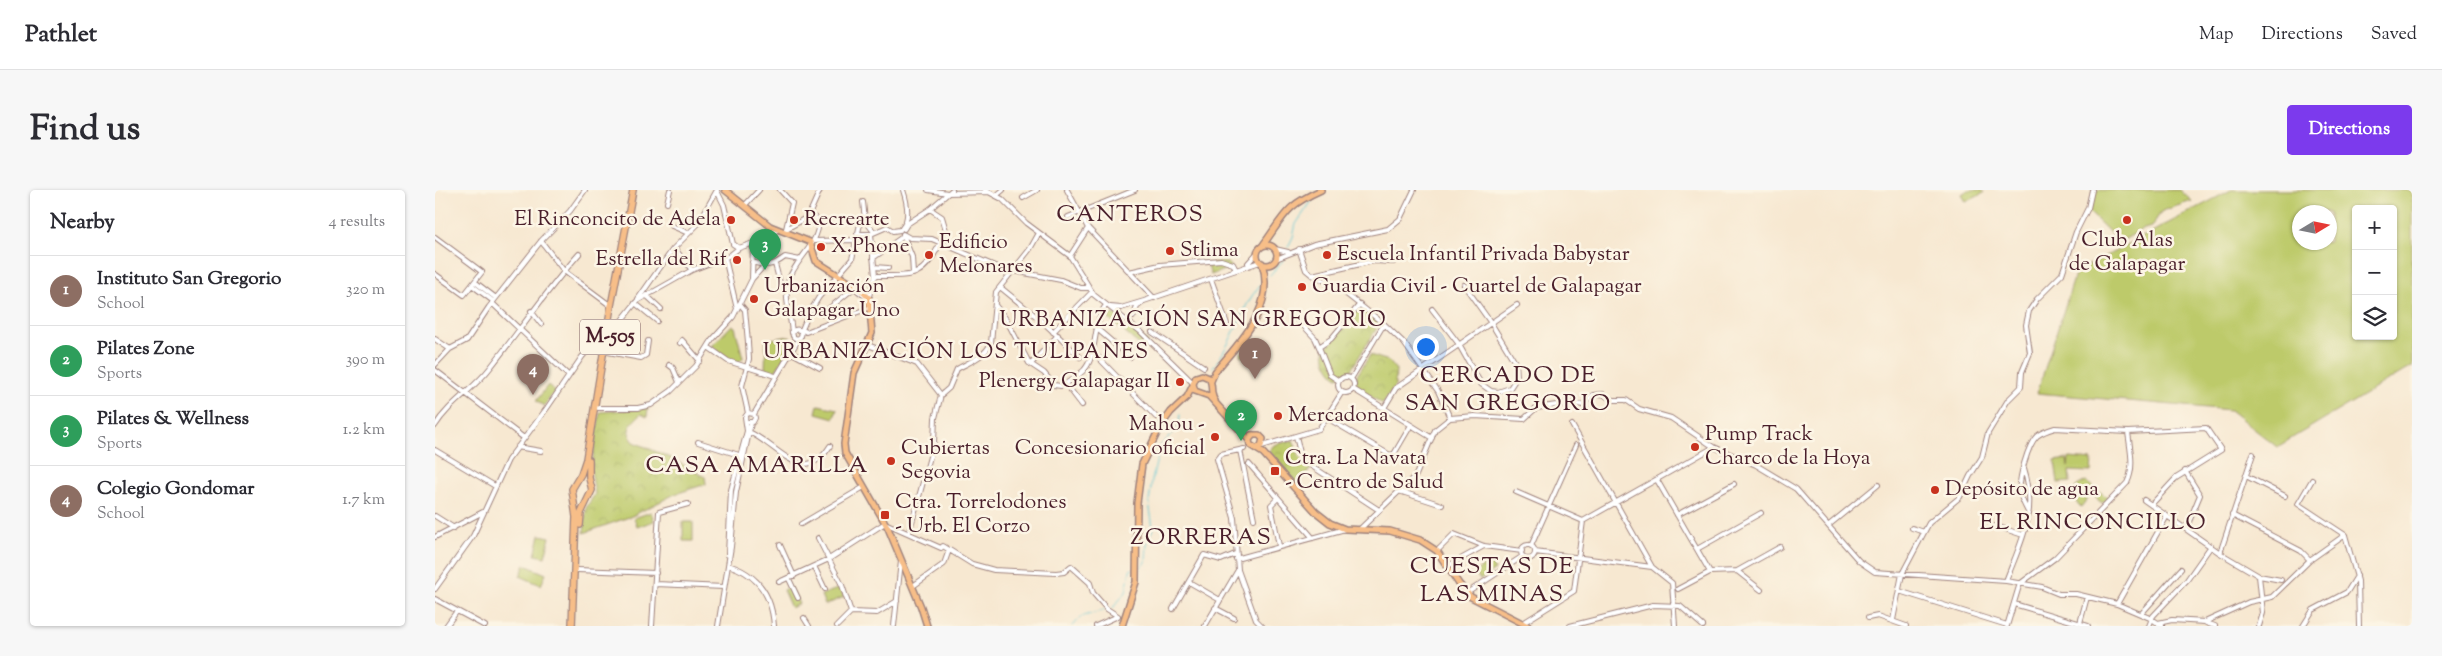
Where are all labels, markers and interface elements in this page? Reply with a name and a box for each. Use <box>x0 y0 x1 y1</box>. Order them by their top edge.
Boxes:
text: Pathlet <box>25 18 97 52</box>
text: Map <box>2199 22 2234 48</box>
text: Directions <box>2262 22 2343 48</box>
text: Saved <box>2371 22 2417 48</box>
text: Find us <box>30 105 140 156</box>
button: Directions <box>2287 105 2412 155</box>
district label: CANTEROS <box>1056 198 1204 232</box>
place label: El Rinconcito de Adela <box>514 205 721 235</box>
place label: Recrearte <box>804 205 890 235</box>
north arrow <box>2292 205 2337 250</box>
map controls <box>2352 205 2397 340</box>
button: + <box>2352 205 2397 250</box>
text: Nearby <box>50 208 115 238</box>
text: 4 results <box>329 211 385 234</box>
marker: El Rinconcito de Adela <box>725 214 737 226</box>
marker: Recrearte <box>788 214 800 226</box>
marker: Club Alas de Galapagar <box>2121 214 2133 226</box>
place label: Club Alas de Galapagar <box>2069 226 2185 280</box>
place label: Edificio Melonares <box>939 228 1033 282</box>
pin: 3 <box>749 229 781 270</box>
place label: X.Phone <box>831 232 910 262</box>
place label: Stlima <box>1180 236 1239 266</box>
place label: Escuela Infantil Privada Babystar <box>1337 240 1630 270</box>
marker: X.Phone <box>815 241 827 253</box>
place label: Estrella del Rif <box>595 245 729 275</box>
marker: Stlima <box>1164 245 1176 257</box>
marker: Edificio Melonares <box>923 249 935 261</box>
marker: Escuela Infantil Privada Babystar <box>1321 249 1333 261</box>
button: − <box>2352 250 2397 295</box>
marker: Estrella del Rif <box>731 254 743 266</box>
text: Instituto San Gregorio <box>97 266 281 293</box>
place label: Urbanización Galapagar Uno <box>764 272 900 326</box>
place label: Guardia Civil - Cuartel de Galapagar <box>1312 272 1642 302</box>
text: 1 <box>63 279 69 302</box>
text: 320 m <box>346 279 385 302</box>
marker: Guardia Civil - Cuartel de Galapagar <box>1296 281 1308 293</box>
text: School <box>97 293 145 316</box>
marker: Urbanización Galapagar Uno <box>748 293 760 305</box>
button: layers <box>2352 295 2397 340</box>
district label: URBANIZACIÓN SAN GREGORIO <box>999 304 1387 337</box>
road number: M-505 <box>580 320 640 354</box>
your location <box>1413 334 1439 360</box>
text: Pilates Zone <box>97 336 195 363</box>
district label: URBANIZACIÓN LOS TULIPANES <box>763 336 1149 369</box>
pin: 1 <box>1239 338 1271 379</box>
text: 2 <box>62 349 70 372</box>
text: 390 m <box>346 349 385 372</box>
pin: 4 <box>517 354 549 395</box>
district label: CERCADO DE SAN GREGORIO <box>1405 359 1611 421</box>
text: Sports <box>97 363 142 386</box>
place label: Plenergy Galapagar II <box>979 367 1170 397</box>
marker: Plenergy Galapagar II <box>1174 376 1186 388</box>
pin: 2 <box>1225 400 1257 441</box>
place label: Mercadona <box>1288 401 1389 431</box>
text: Pilates & Wellness <box>97 406 249 433</box>
place label: Mahou - Concesionario oficial <box>1015 410 1205 464</box>
marker: Mercadona <box>1272 410 1284 422</box>
text: 3 <box>63 419 69 442</box>
text: 1.2 km <box>343 419 385 442</box>
place label: Pump Track Charco de la Hoya <box>1705 420 1871 474</box>
marker: Mahou - Concesionario oficial <box>1209 431 1221 443</box>
text: Sports <box>97 433 142 456</box>
place label: Cubiertas Segovia <box>901 434 990 488</box>
marker: Pump Track Charco de la Hoya <box>1689 441 1701 453</box>
place label: Ctra. La Navata - Centro de Salud <box>1285 444 1444 498</box>
district label: CASA AMARILLA <box>645 449 869 483</box>
marker: Cubiertas Segovia <box>885 455 897 467</box>
marker: Ctra. La Navata - Centro de Salud <box>1269 465 1281 477</box>
place label: Depósito de agua <box>1945 475 2099 505</box>
text: Colegio Gondomar <box>97 476 254 503</box>
marker: Depósito de agua <box>1929 484 1941 496</box>
place label: Ctra. Torrelodones - Urb. El Corzo <box>895 488 1067 542</box>
text: 4 <box>62 489 70 512</box>
text: 1.7 km <box>342 489 385 512</box>
text: School <box>97 503 145 526</box>
district label: EL RINCONCILLO <box>1979 506 2207 540</box>
marker: Ctra. Torrelodones - Urb. El Corzo <box>879 509 891 521</box>
district label: ZORRERAS <box>1130 521 1272 555</box>
district label: CUESTAS DE LAS MINAS <box>1410 550 1574 612</box>

